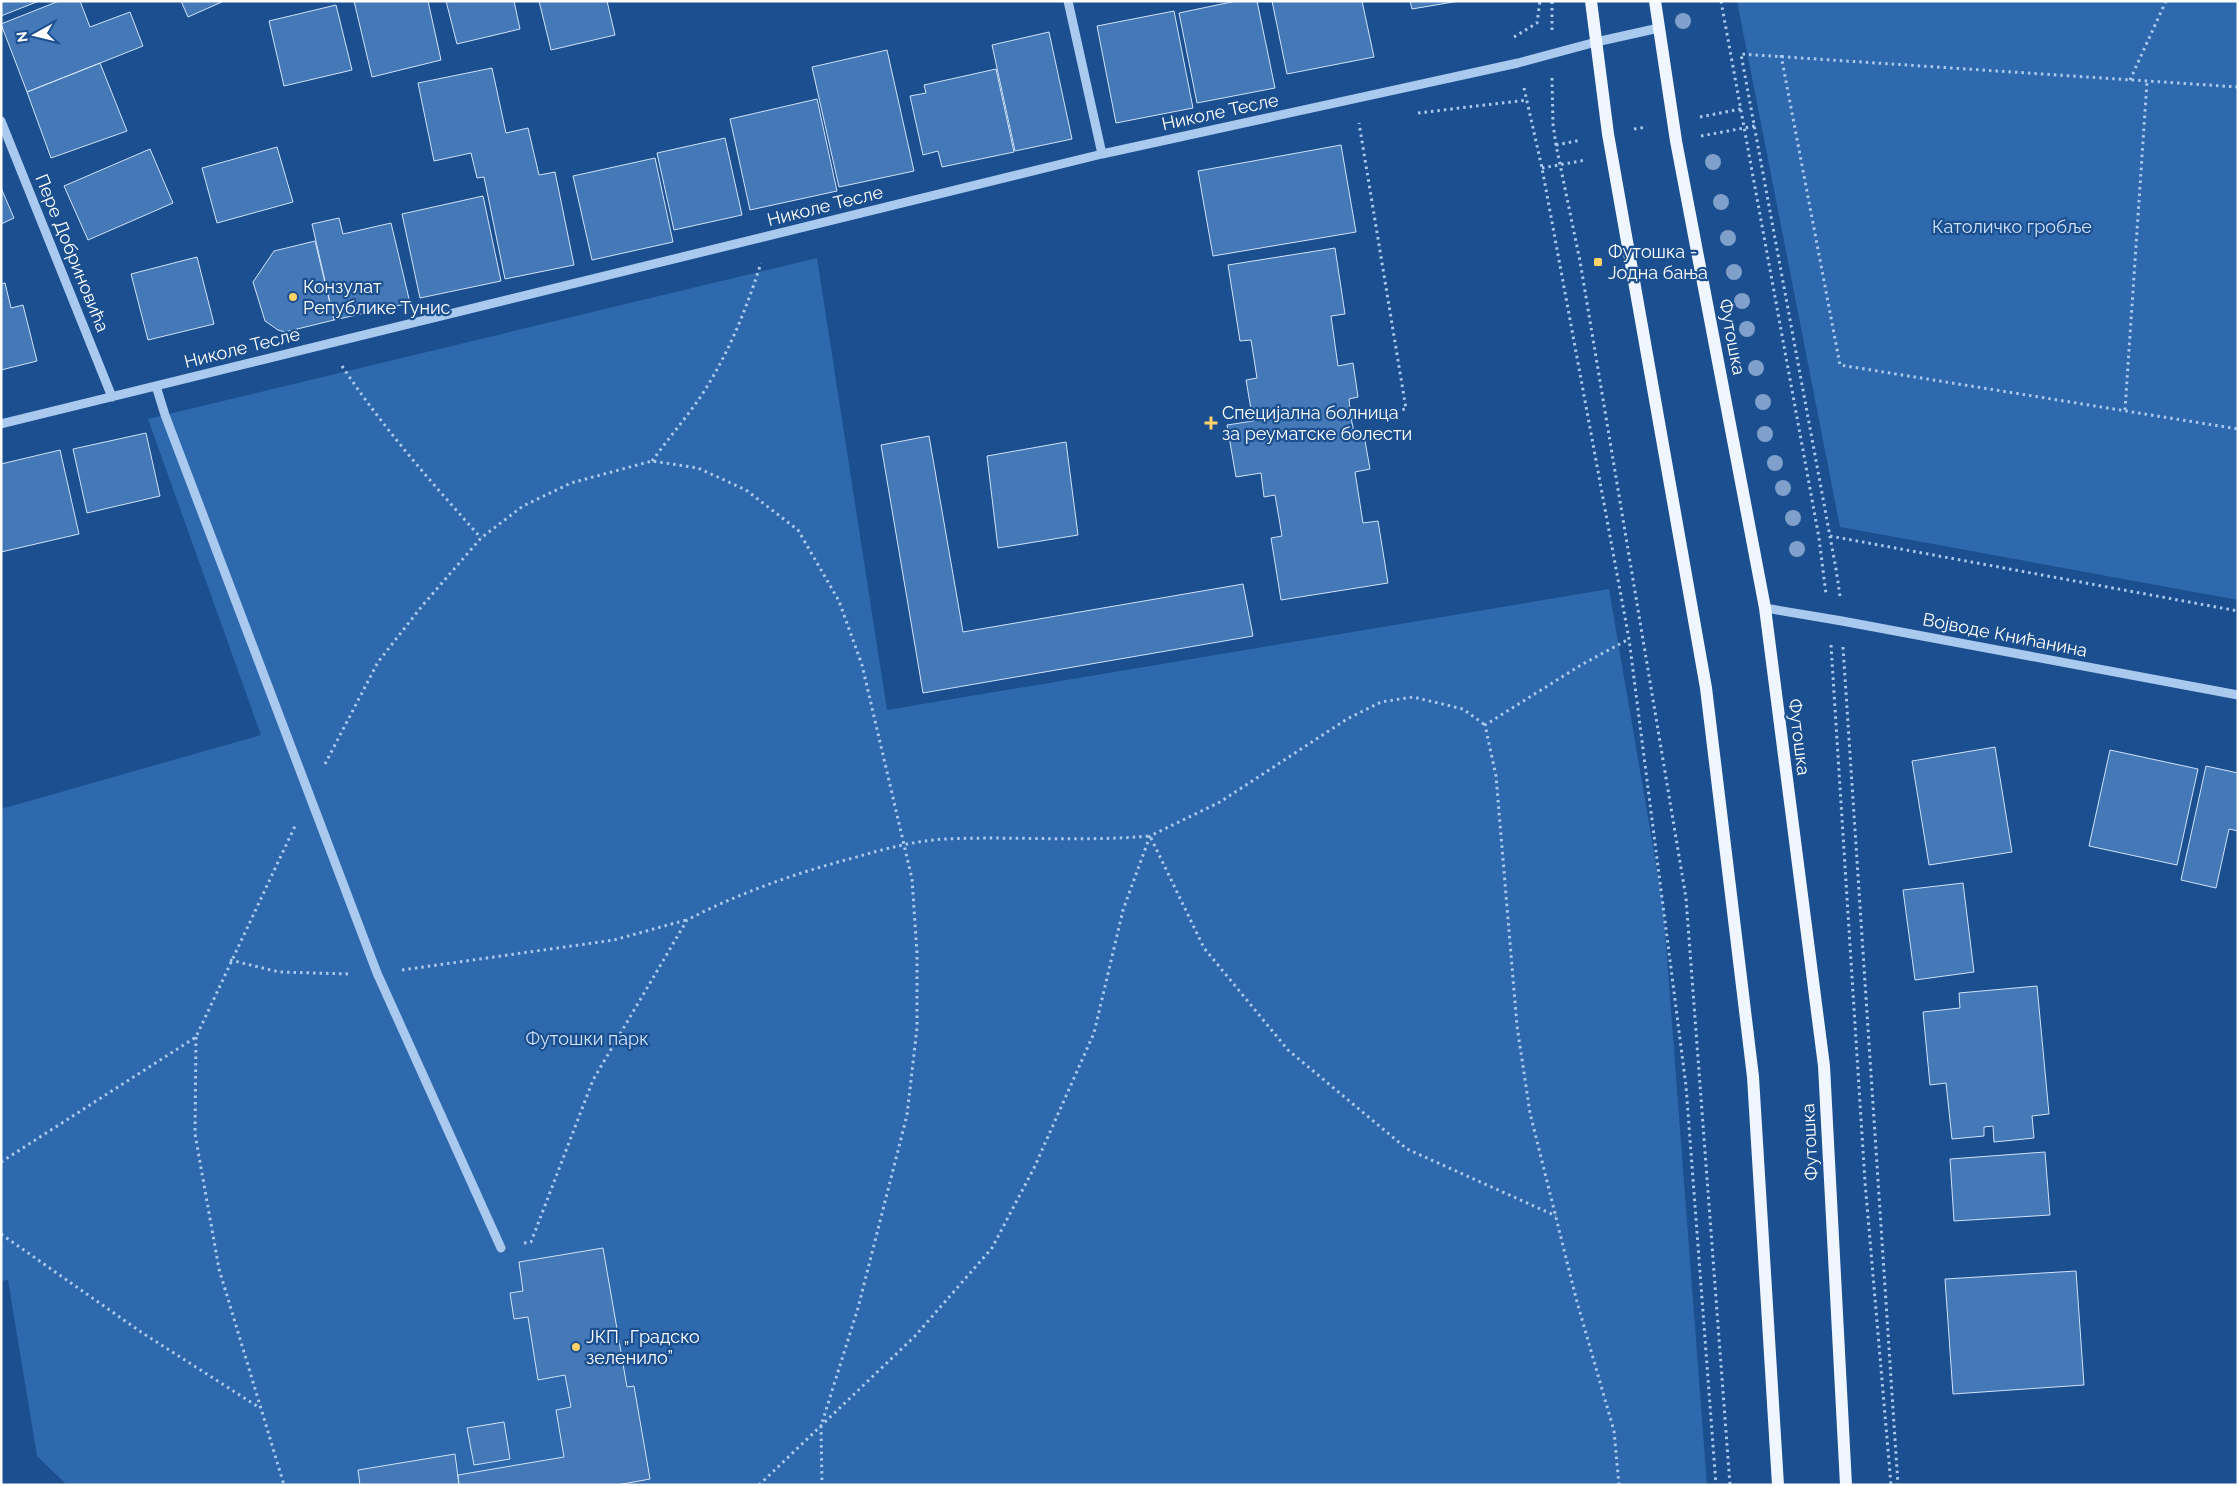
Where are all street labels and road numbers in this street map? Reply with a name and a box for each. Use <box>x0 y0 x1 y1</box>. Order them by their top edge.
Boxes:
street label: Николе Тесле <box>1160 89 1281 134</box>
street label: Пере Добриновића <box>31 171 114 335</box>
street label: Николе Тесле <box>765 181 885 230</box>
street label: Футошка <box>1715 297 1750 377</box>
street label: Николе Тесле <box>182 323 302 372</box>
street label: Војводе Книћанина <box>1921 608 2089 661</box>
street label: Футошка <box>1784 697 1815 776</box>
street label: Футошка <box>1797 1103 1822 1181</box>

